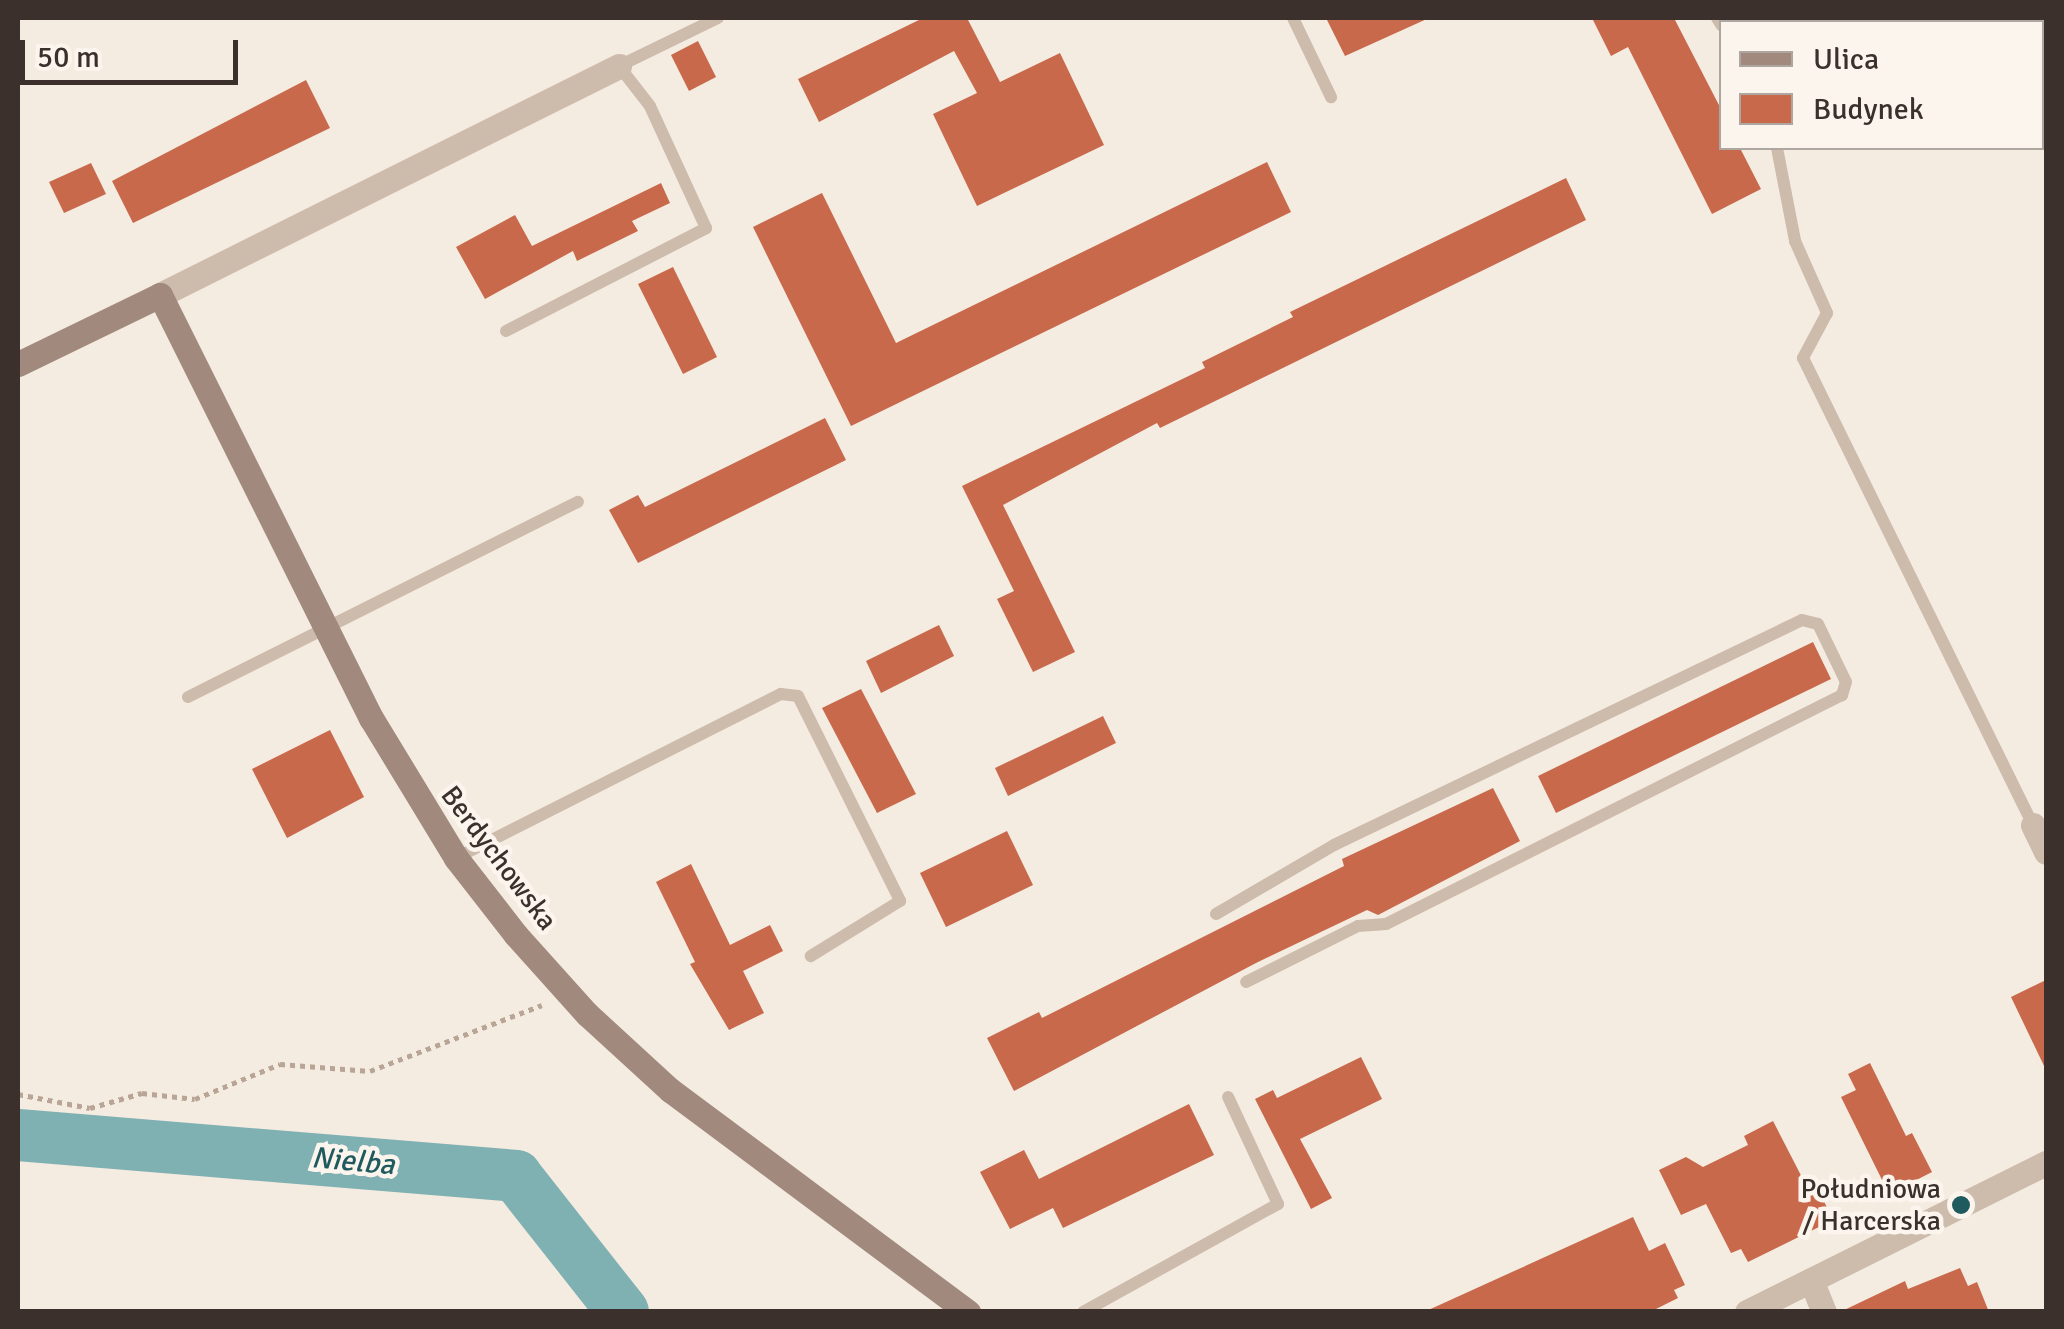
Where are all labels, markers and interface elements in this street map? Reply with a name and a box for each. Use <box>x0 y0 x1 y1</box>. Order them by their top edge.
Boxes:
scale bar <box>25 20 242 82</box>
legend <box>1719 20 2044 150</box>
text: 50 m <box>37 39 100 76</box>
text: Ulica <box>1813 41 1879 78</box>
text: Budynek <box>1813 91 1924 128</box>
street label: Berdychowska <box>434 779 564 937</box>
water label: Nielba <box>310 1140 396 1184</box>
place label: Południowa / Harcerska <box>1801 1172 1941 1238</box>
marker: Południowa / Harcerska <box>1950 1194 1972 1216</box>

